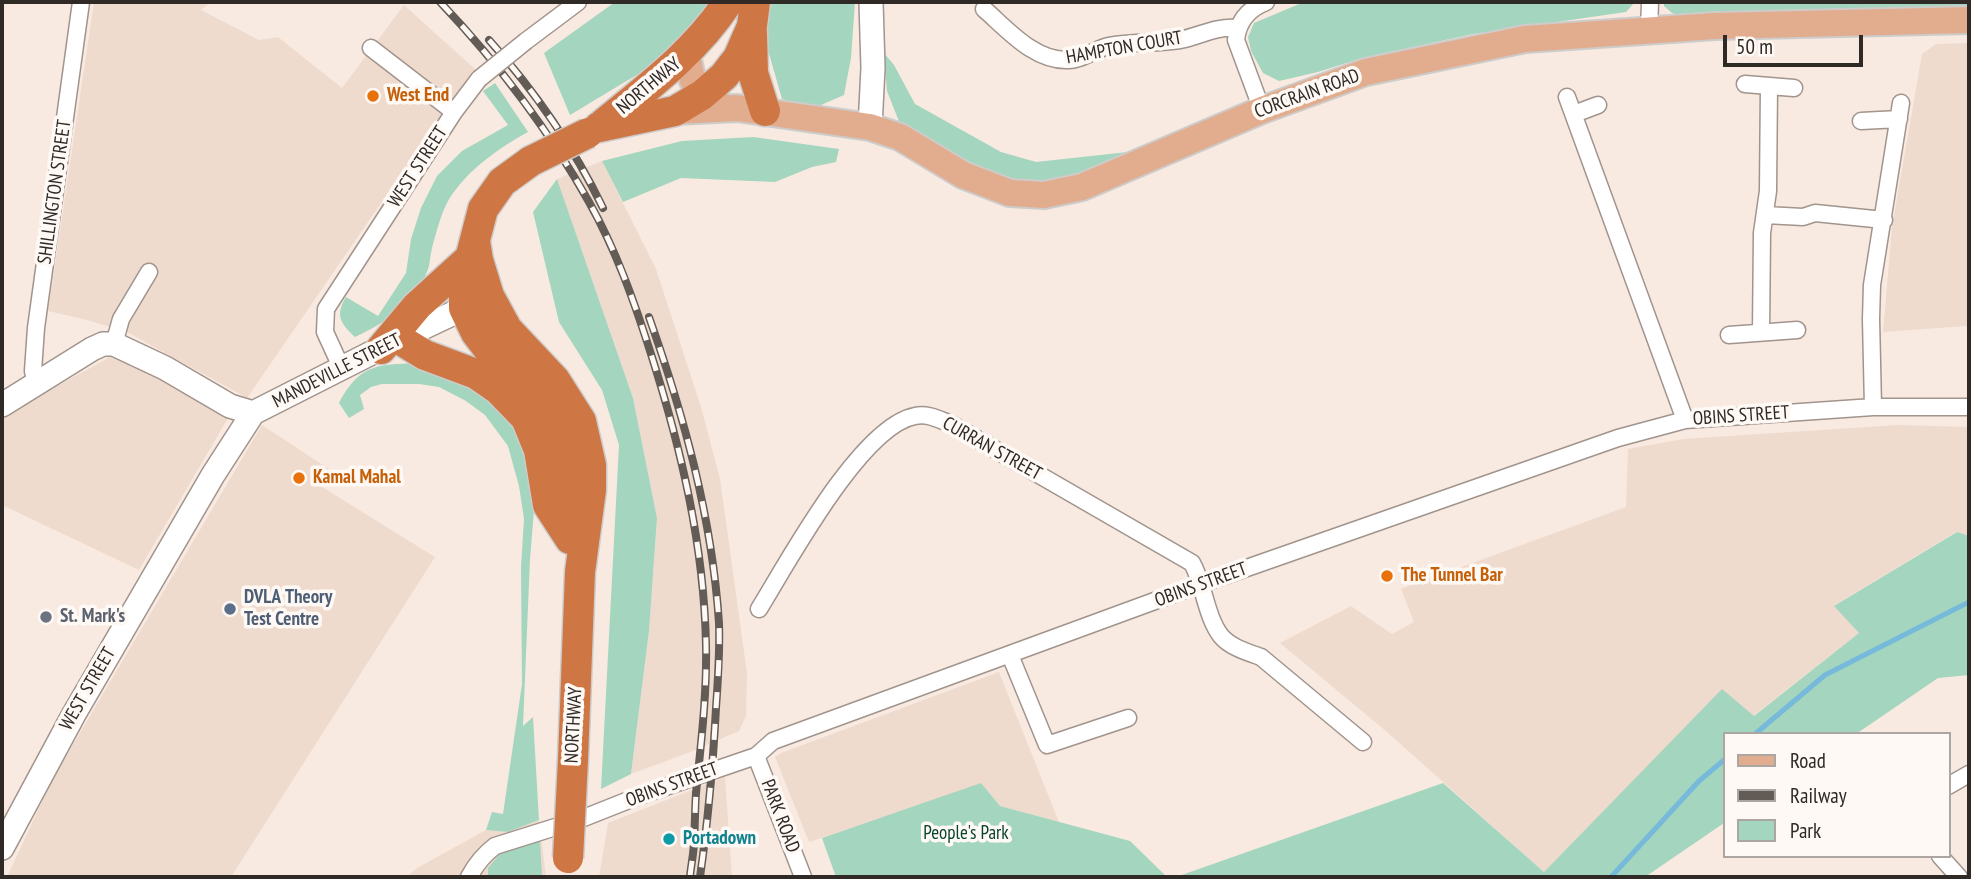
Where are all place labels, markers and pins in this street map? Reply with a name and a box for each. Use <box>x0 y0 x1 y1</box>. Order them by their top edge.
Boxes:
place label: West End <box>387 85 449 107</box>
marker: West End <box>365 88 381 104</box>
place label: Kamal Mahal <box>313 467 401 489</box>
marker: Kamal Mahal <box>291 470 307 486</box>
place label: The Tunnel Bar <box>1401 565 1503 587</box>
marker: The Tunnel Bar <box>1379 568 1395 584</box>
place label: DVLA Theory Test Centre <box>244 587 332 631</box>
marker: DVLA Theory Test Centre <box>222 601 238 617</box>
place label: St. Mark's <box>60 606 125 628</box>
marker: St. Mark's <box>38 609 54 625</box>
place label: Portadown <box>683 828 756 850</box>
marker: Portadown <box>661 831 677 847</box>

